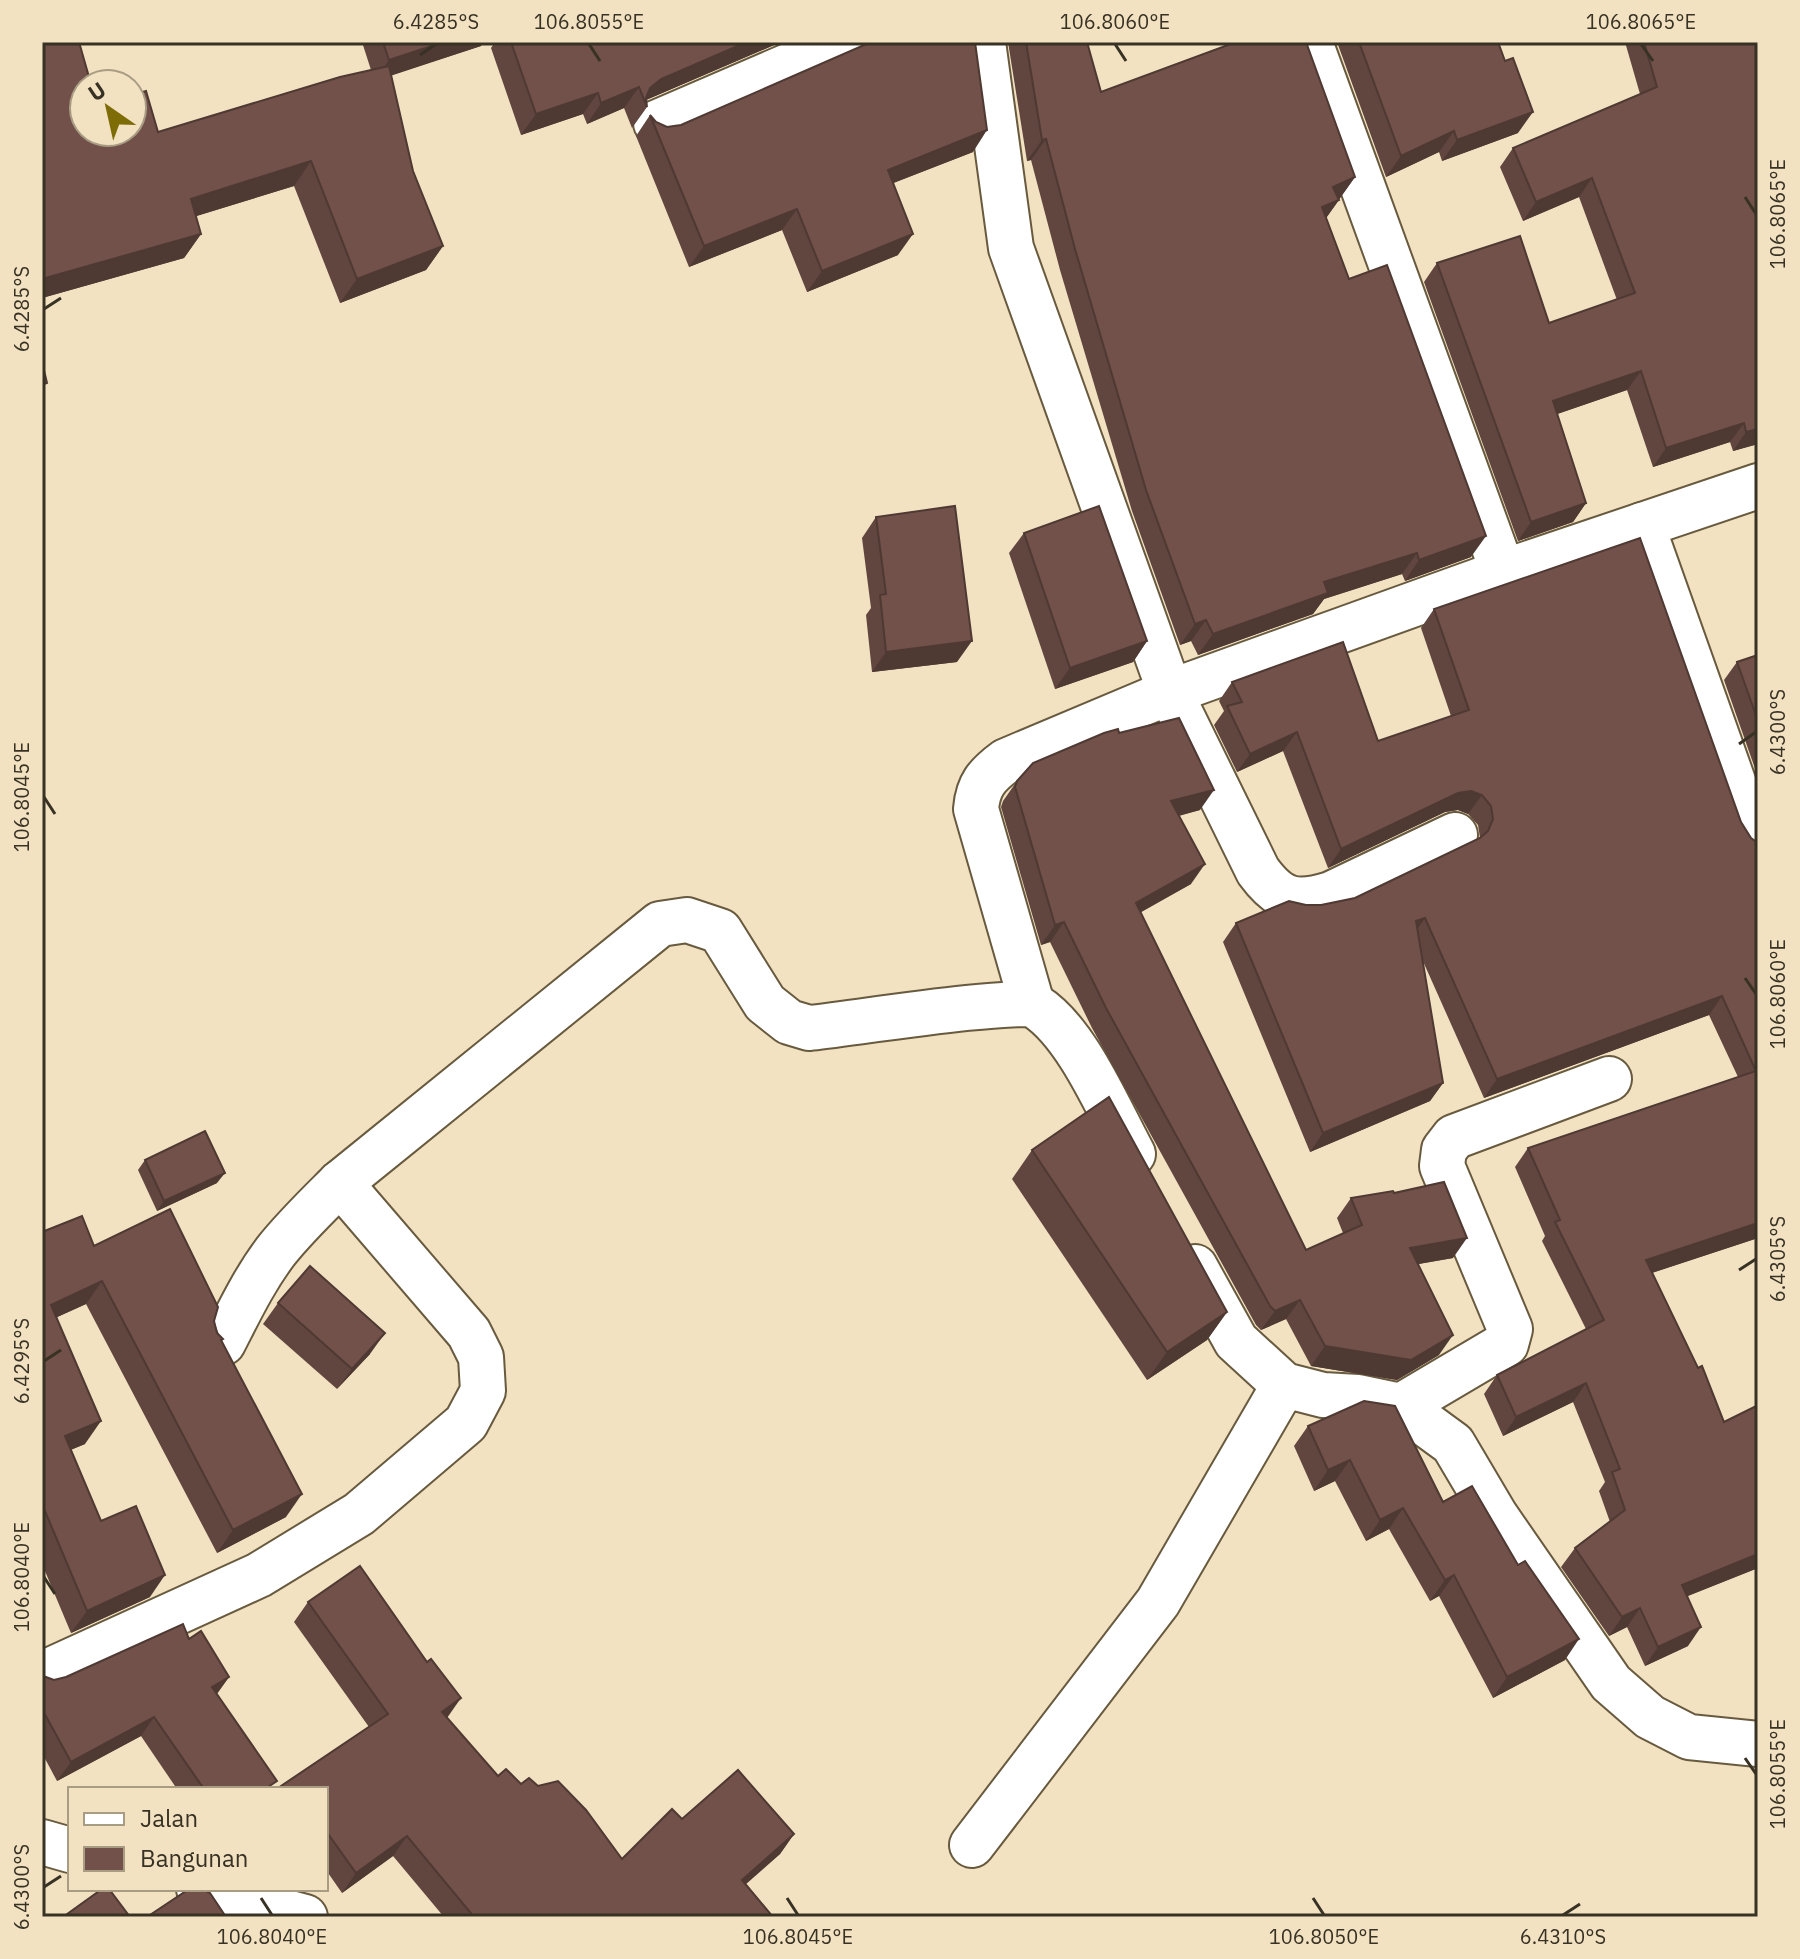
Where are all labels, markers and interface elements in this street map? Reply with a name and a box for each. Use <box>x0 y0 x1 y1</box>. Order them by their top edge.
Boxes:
text: 6.4285°S <box>393 8 479 35</box>
text: 106.8055°E <box>534 8 644 35</box>
text: 106.8060°E <box>1060 8 1170 35</box>
text: 106.8065°E <box>1586 8 1696 35</box>
north arrow <box>68 68 148 148</box>
text: U <box>82 75 111 107</box>
text: 106.8065°E <box>1764 159 1791 269</box>
text: 6.4285°S <box>8 266 35 352</box>
text: 6.4300°S <box>1764 689 1791 775</box>
text: 106.8045°E <box>8 742 35 852</box>
text: 106.8060°E <box>1764 939 1791 1049</box>
text: 6.4305°S <box>1764 1216 1791 1302</box>
text: 6.4295°S <box>8 1318 35 1404</box>
text: 106.8040°E <box>8 1522 35 1632</box>
text: 106.8055°E <box>1764 1719 1791 1829</box>
legend <box>68 1787 328 1891</box>
text: Jalan <box>140 1802 198 1834</box>
text: Bangunan <box>140 1842 248 1874</box>
text: 6.4300°S <box>8 1844 35 1930</box>
text: 106.8040°E <box>217 1923 327 1950</box>
text: 106.8045°E <box>743 1923 853 1950</box>
text: 106.8050°E <box>1269 1923 1379 1950</box>
text: 6.4310°S <box>1520 1923 1606 1950</box>

